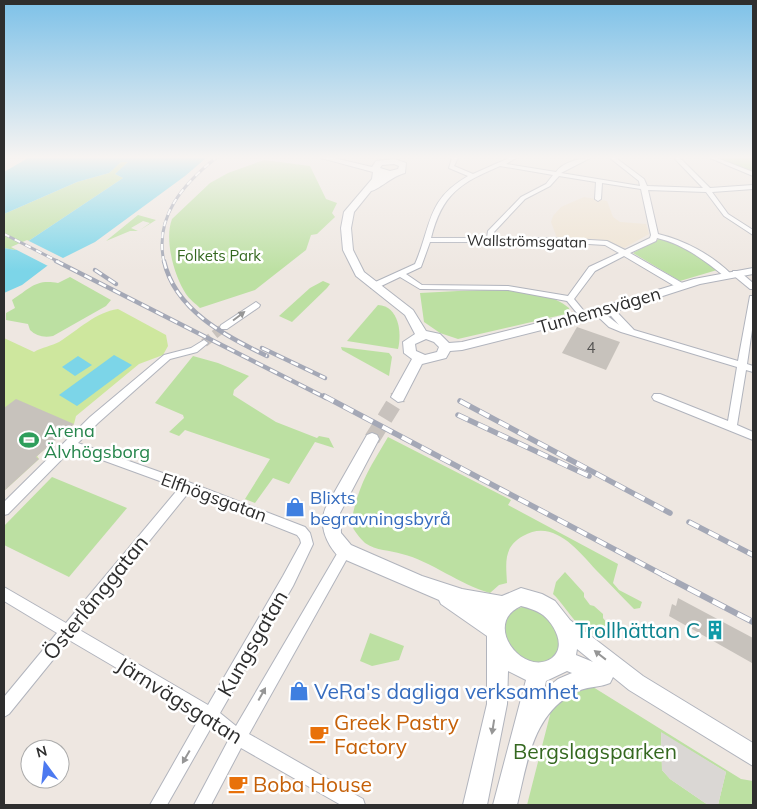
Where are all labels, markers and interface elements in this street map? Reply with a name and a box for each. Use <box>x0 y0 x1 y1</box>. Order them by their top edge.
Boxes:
street label: Wallströmsgatan <box>467 230 587 252</box>
park label: Folkets Park <box>177 246 261 265</box>
street label: Tunhemsvägen <box>535 281 663 339</box>
one-way arrow <box>232 310 245 321</box>
house number: 4 <box>586 338 596 357</box>
place label: Arena Älvhögsborg <box>44 419 150 463</box>
sports icon: Arena Älvhögsborg <box>18 429 40 451</box>
street label: Elfhögsgatan <box>158 467 270 527</box>
place label: Blixts begravningsbyrå <box>310 486 451 530</box>
shop icon: Blixts begravningsbyrå <box>284 496 306 518</box>
street label: Österlånggatan <box>37 529 153 665</box>
street label: Kungsgatan <box>211 585 293 701</box>
place label: Trollhättan C <box>575 617 700 643</box>
building icon: Trollhättan C <box>704 619 726 641</box>
one-way arrow <box>594 650 607 661</box>
street label: Järnvägsgatan <box>112 651 248 749</box>
place label: VeRa's dagliga verksamhet <box>314 678 578 704</box>
shop icon: VeRa's dagliga verksamhet <box>288 680 310 702</box>
one-way arrow <box>257 687 266 700</box>
place label: Greek Pastry Factory <box>334 709 459 759</box>
one-way arrow <box>488 720 496 736</box>
cafe icon: Greek Pastry Factory <box>308 723 330 745</box>
park label: Bergslagsparken <box>513 738 677 764</box>
north arrow <box>20 739 70 789</box>
text: N <box>34 741 49 762</box>
one-way arrow <box>182 750 191 763</box>
place label: Boba House <box>253 771 372 797</box>
cafe icon: Boba House <box>227 773 249 795</box>

